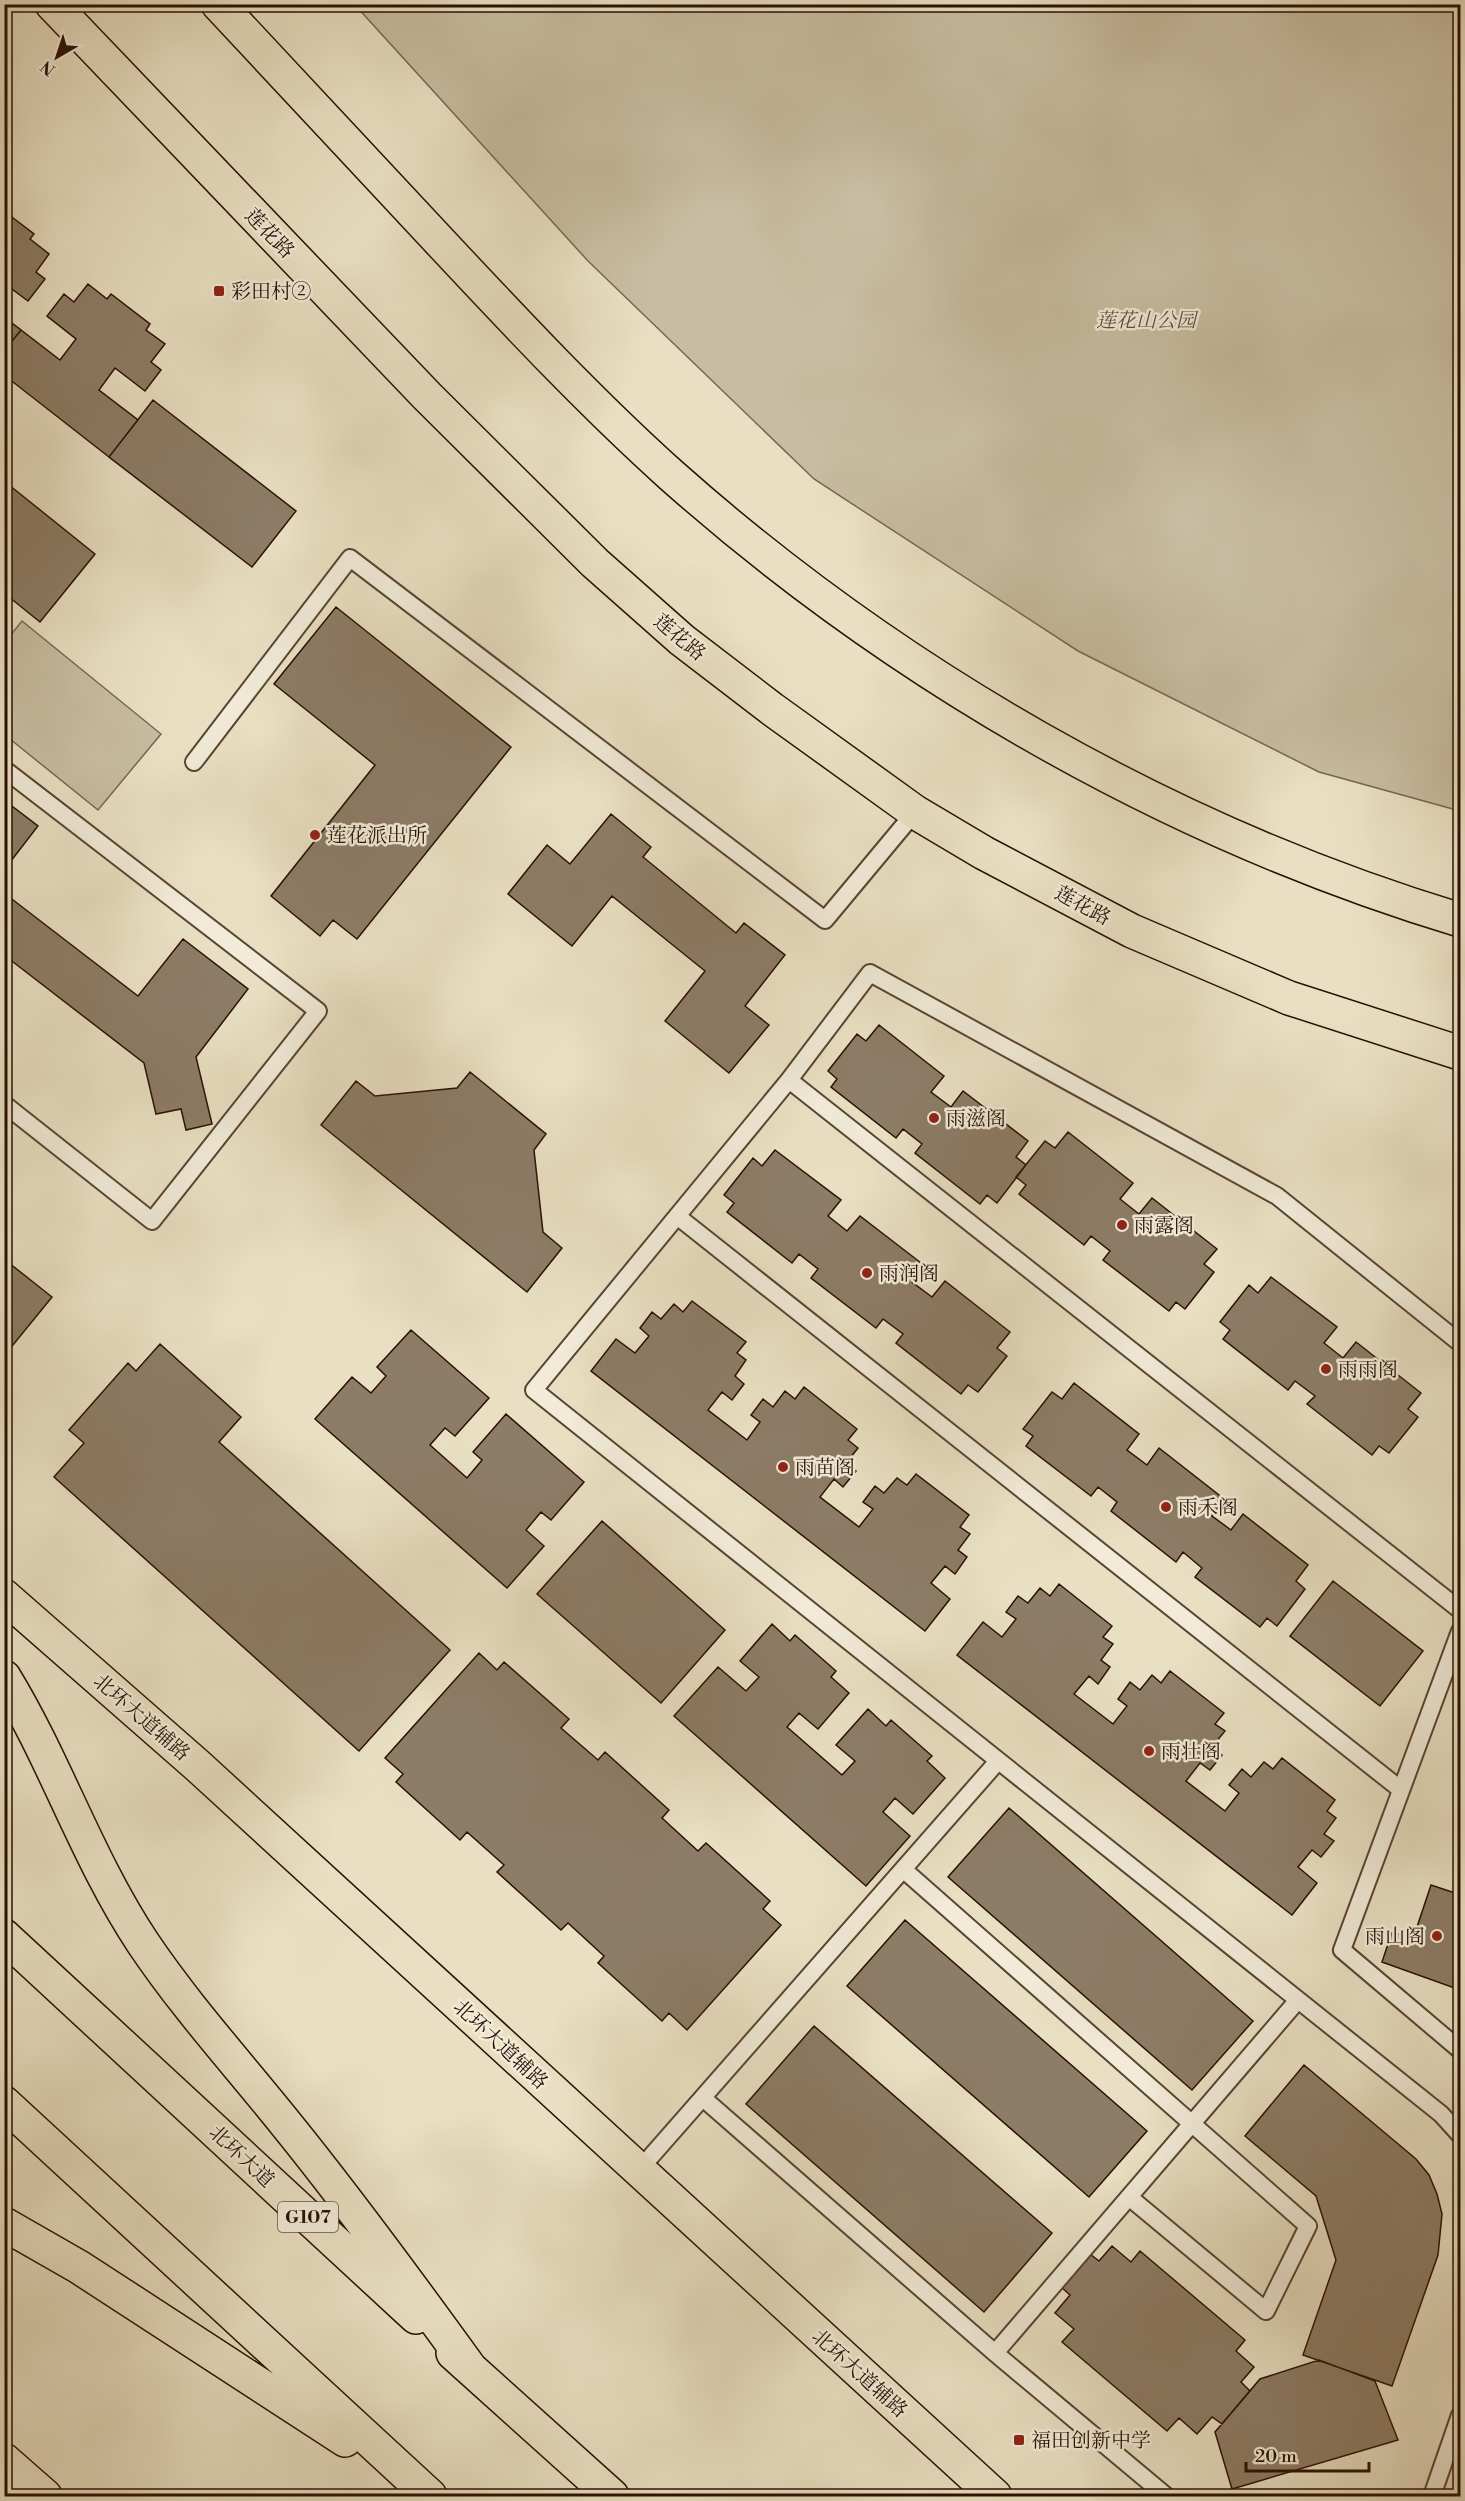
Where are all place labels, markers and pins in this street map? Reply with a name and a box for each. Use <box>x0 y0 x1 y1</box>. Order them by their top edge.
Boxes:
place label: 彩田村② <box>231 280 311 305</box>
marker: 彩田村② <box>212 284 226 298</box>
place label: 莲花派出所 <box>327 824 427 849</box>
marker: 莲花派出所 <box>308 828 322 842</box>
place label: 雨滋阁 <box>946 1107 1006 1132</box>
marker: 雨滋阁 <box>927 1111 941 1125</box>
place label: 雨露阁 <box>1134 1214 1194 1239</box>
marker: 雨露阁 <box>1115 1218 1129 1232</box>
place label: 雨润阁 <box>879 1262 939 1287</box>
marker: 雨润阁 <box>860 1266 874 1280</box>
place label: 雨雨阁 <box>1338 1358 1398 1383</box>
marker: 雨雨阁 <box>1319 1362 1333 1376</box>
place label: 雨苗阁 <box>795 1456 855 1481</box>
marker: 雨苗阁 <box>776 1460 790 1474</box>
place label: 雨禾阁 <box>1178 1496 1238 1521</box>
marker: 雨禾阁 <box>1159 1500 1173 1514</box>
place label: 雨壮阁 <box>1161 1740 1221 1765</box>
marker: 雨壮阁 <box>1142 1744 1156 1758</box>
place label: 雨山阁 <box>1365 1925 1425 1950</box>
marker: 雨山阁 <box>1430 1929 1444 1943</box>
place label: 福田创新中学 <box>1031 2429 1151 2454</box>
marker: 福田创新中学 <box>1012 2433 1026 2447</box>

